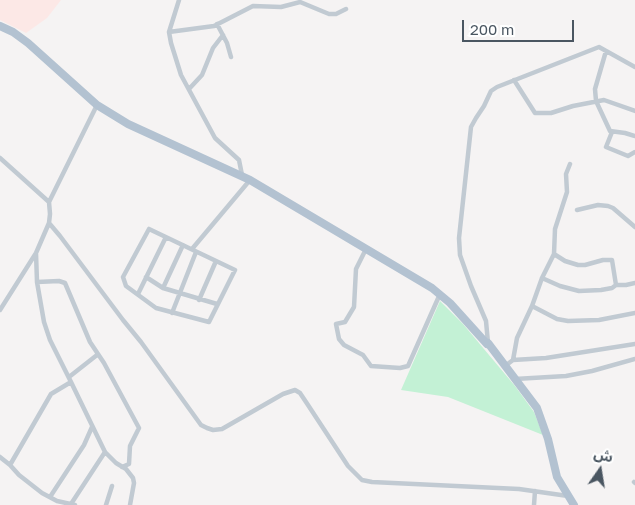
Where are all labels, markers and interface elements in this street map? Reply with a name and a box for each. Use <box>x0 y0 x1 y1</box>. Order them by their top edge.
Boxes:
scale bar <box>465 10 578 42</box>
text: 200 m <box>470 20 514 38</box>
text: ش <box>592 444 615 465</box>
north arrow <box>575 445 625 495</box>

